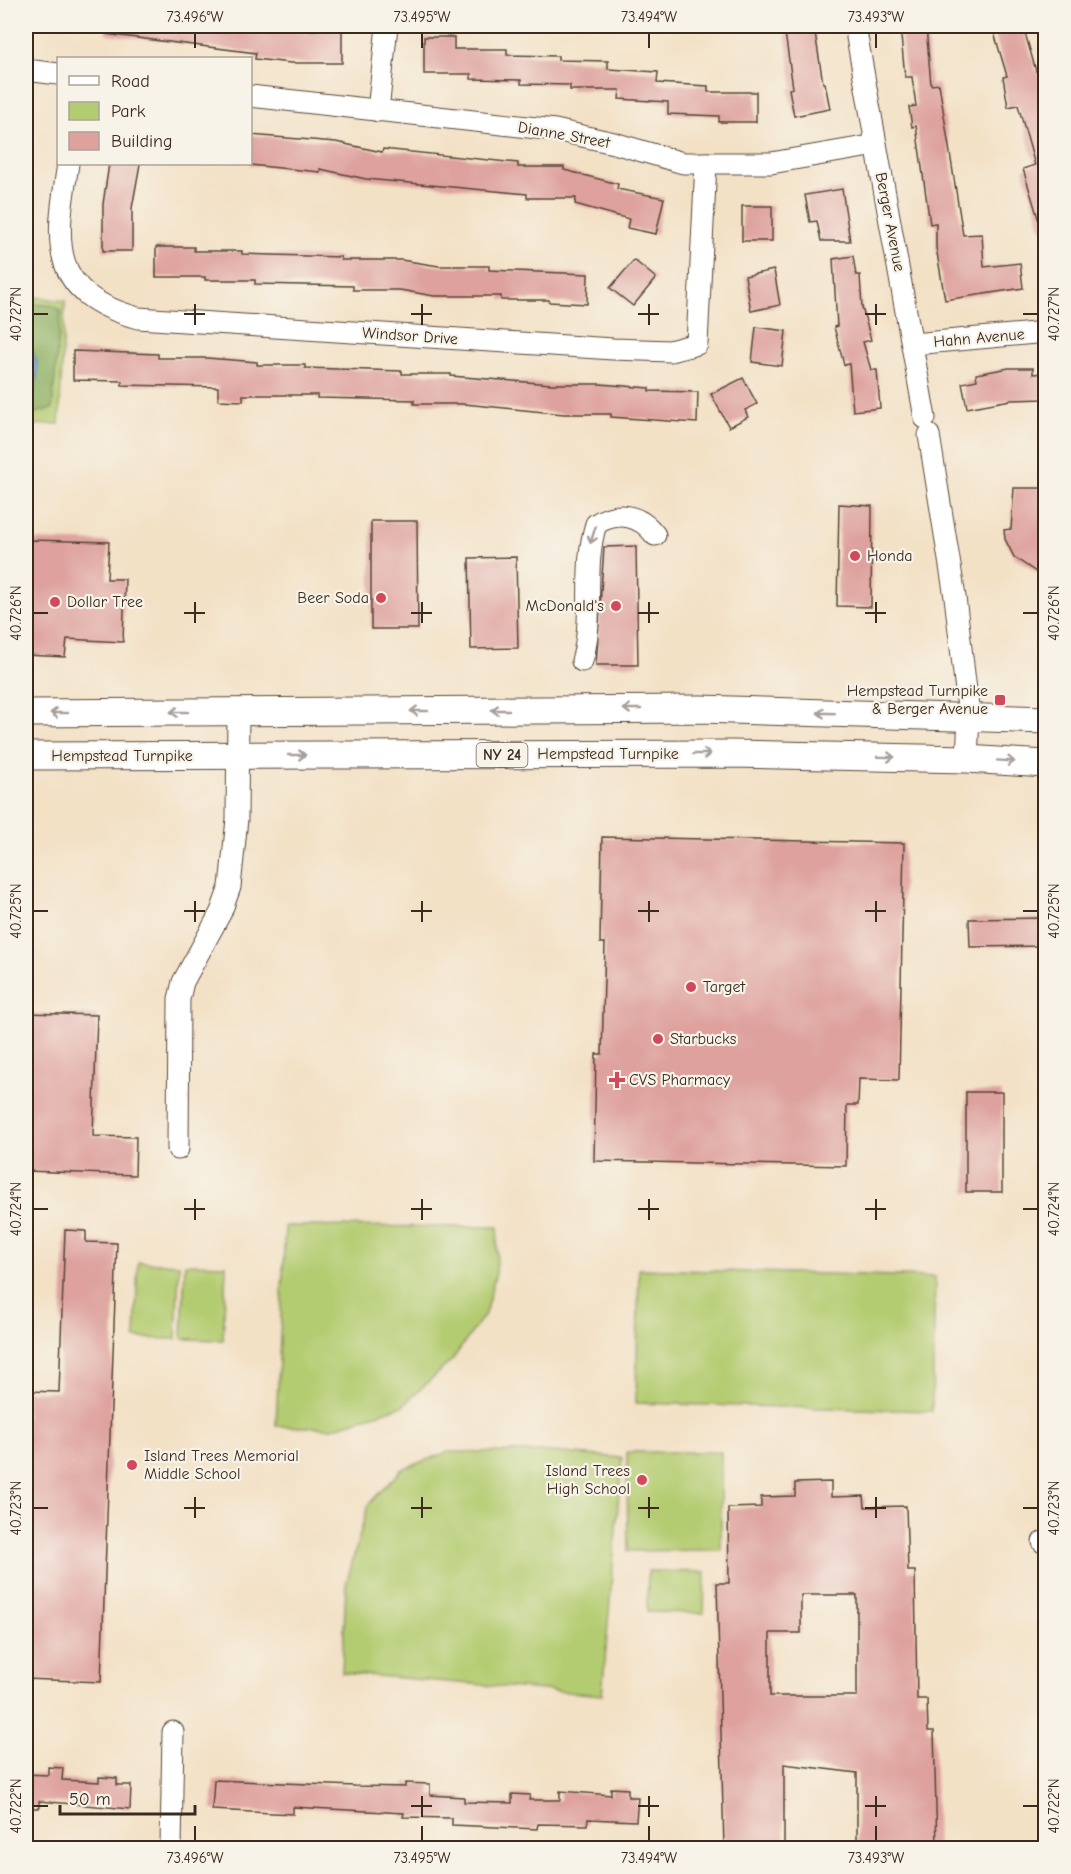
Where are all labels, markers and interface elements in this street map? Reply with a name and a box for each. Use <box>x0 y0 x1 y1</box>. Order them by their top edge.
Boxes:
text: 73.496°W <box>166 8 224 26</box>
text: 73.495°W <box>393 8 451 26</box>
text: 73.494°W <box>621 8 677 26</box>
text: 73.493°W <box>848 8 904 26</box>
legend <box>57 57 252 165</box>
text: Road <box>111 71 150 92</box>
text: Park <box>111 101 146 122</box>
street label: Dianne Street <box>517 118 612 152</box>
text: Building <box>111 131 173 152</box>
street label: Berger Avenue <box>872 171 908 273</box>
text: 40.727°N <box>7 287 25 341</box>
text: 40.727°N <box>1045 287 1063 341</box>
street label: Windsor Drive <box>361 324 459 348</box>
street label: Hahn Avenue <box>933 325 1025 351</box>
one-way arrow <box>587 525 598 544</box>
place label: Honda <box>867 547 913 565</box>
marker: Honda <box>848 549 862 563</box>
text: 40.726°N <box>7 585 25 641</box>
text: 40.726°N <box>1045 585 1063 641</box>
place label: Beer Soda <box>297 589 369 607</box>
marker: Beer Soda <box>374 591 388 605</box>
place label: Dollar Tree <box>67 593 143 611</box>
marker: Dollar Tree <box>48 595 62 609</box>
place label: McDonald's <box>525 597 604 615</box>
marker: McDonald's <box>609 599 623 613</box>
place label: Hempstead Turnpike & Berger Avenue <box>847 682 988 718</box>
marker: Hempstead Turnpike & Berger Avenue <box>993 693 1007 707</box>
one-way arrow <box>491 704 511 716</box>
one-way arrow <box>622 704 642 715</box>
one-way arrow <box>409 705 429 717</box>
one-way arrow <box>170 706 190 718</box>
one-way arrow <box>50 707 70 719</box>
one-way arrow <box>817 707 837 718</box>
road number: NY 24 <box>476 743 528 767</box>
street label: Hempstead Turnpike <box>537 745 679 763</box>
street label: Hempstead Turnpike <box>51 747 193 765</box>
one-way arrow <box>691 748 711 760</box>
one-way arrow <box>286 749 306 761</box>
one-way arrow <box>876 751 896 763</box>
one-way arrow <box>996 756 1016 767</box>
text: 40.725°N <box>7 883 25 939</box>
text: 40.725°N <box>1045 883 1063 939</box>
place label: Target <box>703 978 745 996</box>
marker: Target <box>684 980 698 994</box>
place label: Starbucks <box>670 1030 737 1048</box>
marker: Starbucks <box>651 1032 665 1046</box>
place label: CVS Pharmacy <box>629 1071 731 1089</box>
marker: CVS Pharmacy <box>610 1073 624 1087</box>
text: 40.724°N <box>7 1182 25 1236</box>
text: 40.724°N <box>1045 1182 1063 1236</box>
place label: Island Trees Memorial Middle School <box>144 1447 299 1483</box>
marker: Island Trees Memorial Middle School <box>125 1458 139 1472</box>
place label: Island Trees High School <box>546 1462 630 1498</box>
marker: Island Trees High School <box>635 1473 649 1487</box>
text: 40.723°N <box>7 1481 25 1535</box>
text: 40.723°N <box>1045 1481 1063 1535</box>
text: 40.722°N <box>7 1778 25 1834</box>
scale bar <box>60 1778 195 1816</box>
text: 40.722°N <box>1045 1778 1063 1834</box>
text: 50 m <box>69 1789 111 1810</box>
text: 73.496°W <box>166 1849 224 1867</box>
text: 73.495°W <box>393 1849 451 1867</box>
text: 73.494°W <box>621 1849 677 1867</box>
text: 73.493°W <box>848 1849 904 1867</box>

